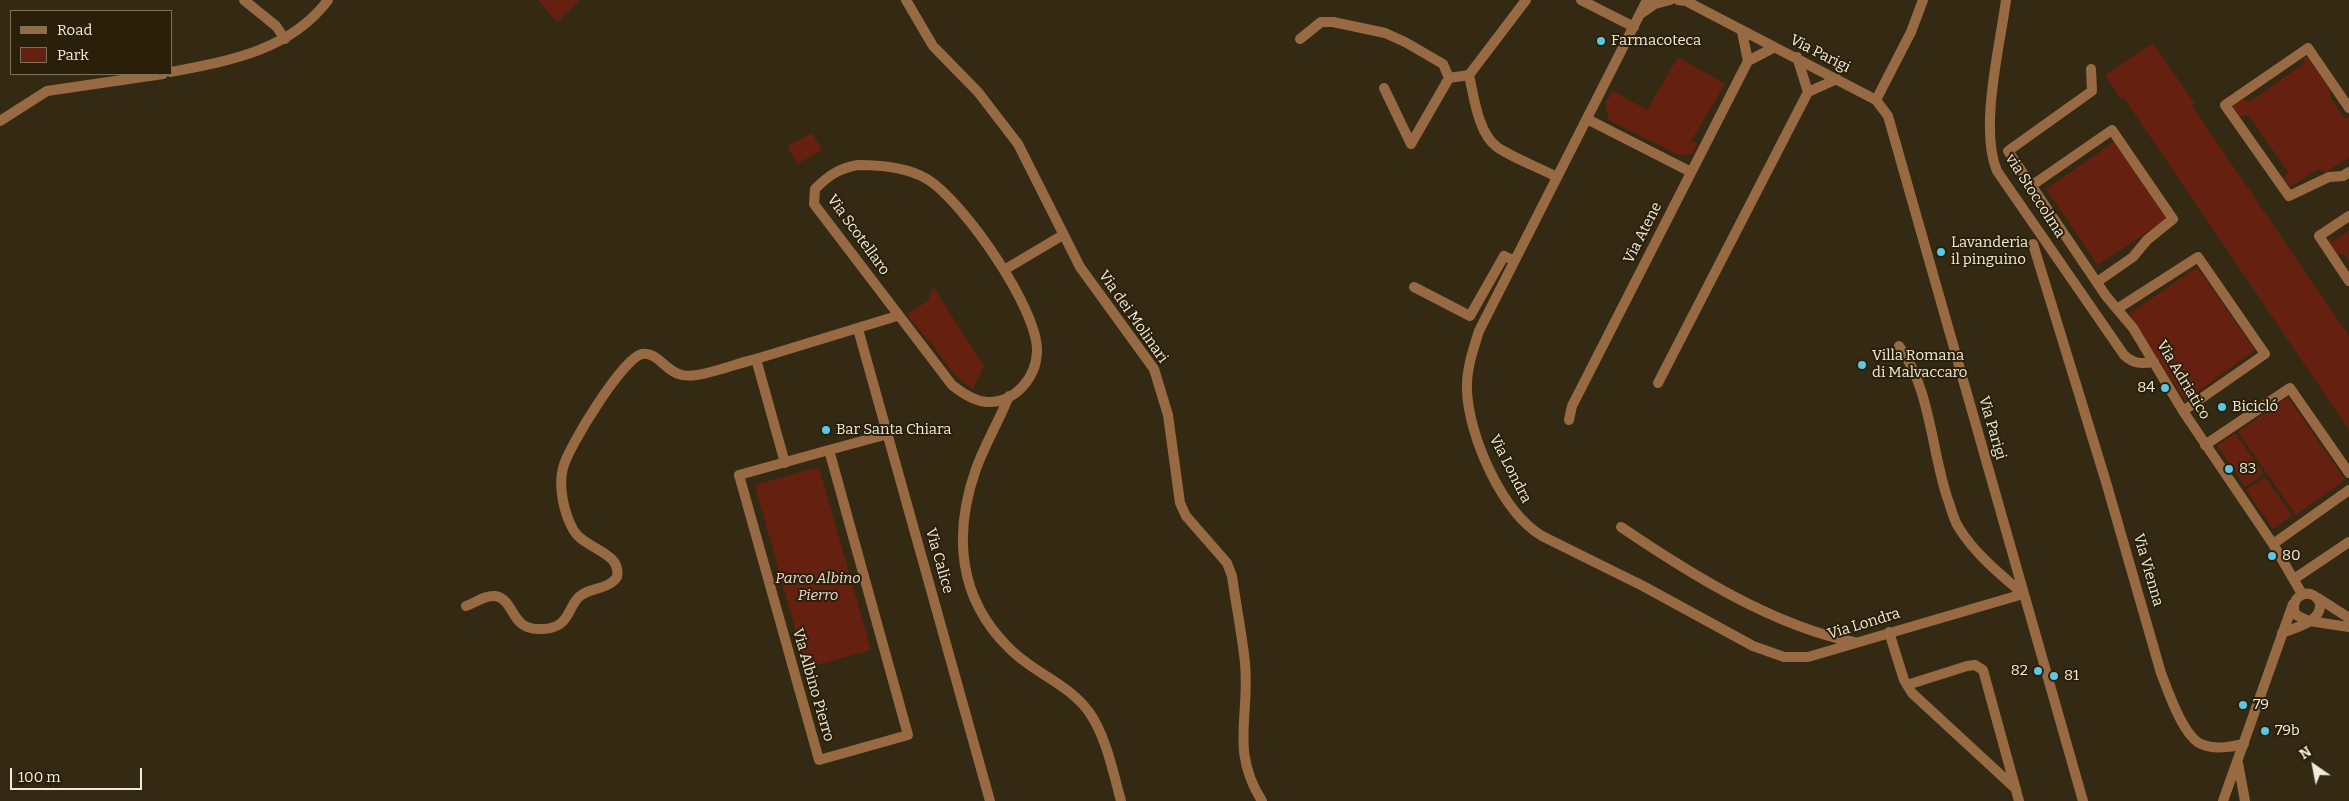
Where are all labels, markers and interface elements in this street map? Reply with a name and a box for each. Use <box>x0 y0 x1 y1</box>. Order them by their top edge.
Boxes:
legend <box>10 10 172 75</box>
text: Road <box>57 21 92 39</box>
street label: Via Parigi <box>1787 31 1853 77</box>
place label: Farmacoteca <box>1611 32 1701 50</box>
marker: Farmacoteca <box>1595 35 1607 47</box>
text: Park <box>57 46 89 64</box>
street label: via Stoccolma <box>2001 151 2069 241</box>
street label: Via Scotellaro <box>823 191 893 279</box>
street label: Via Atene <box>1620 199 1666 267</box>
place label: Lavanderia il pinguino <box>1951 234 2028 269</box>
marker: Lavanderia il pinguino <box>1935 246 1947 258</box>
street label: Via dei Molinari <box>1094 267 1172 367</box>
street label: Via Adriatico <box>2152 337 2214 423</box>
place label: Villa Romana di Malvaccaro <box>1872 347 1967 382</box>
marker: Villa Romana di Malvaccaro <box>1856 359 1868 371</box>
place label: 84 <box>2137 379 2155 397</box>
marker: 84 <box>2159 382 2171 394</box>
street label: Via Parigi <box>1974 394 2010 462</box>
place label: Bicicló <box>2232 398 2278 416</box>
marker: Bicicló <box>2216 401 2228 413</box>
place label: Bar Santa Chiara <box>836 421 951 439</box>
marker: Bar Santa Chiara <box>820 424 832 436</box>
street label: Via Londra <box>1485 432 1535 506</box>
place label: 83 <box>2239 460 2256 478</box>
marker: 83 <box>2223 463 2235 475</box>
street label: Via Calice <box>921 526 957 596</box>
street label: Via Vienna <box>2129 532 2167 608</box>
place label: 80 <box>2282 547 2301 565</box>
marker: 80 <box>2266 550 2278 562</box>
park label: Parco Albino Pierro <box>775 570 861 605</box>
street label: Via Londra <box>1826 604 1902 644</box>
street label: Via Albino Pierro <box>788 626 838 744</box>
place label: 82 <box>2011 662 2028 680</box>
marker: 82 <box>2032 665 2044 677</box>
place label: 81 <box>2064 667 2079 685</box>
marker: 81 <box>2048 670 2060 682</box>
place label: 79 <box>2253 696 2269 714</box>
marker: 79 <box>2237 699 2249 711</box>
place label: 79b <box>2275 722 2300 740</box>
marker: 79b <box>2259 725 2271 737</box>
north arrow <box>2289 741 2339 791</box>
text: N <box>2296 743 2315 763</box>
scale bar <box>12 758 145 790</box>
text: 100 m <box>18 768 61 786</box>

